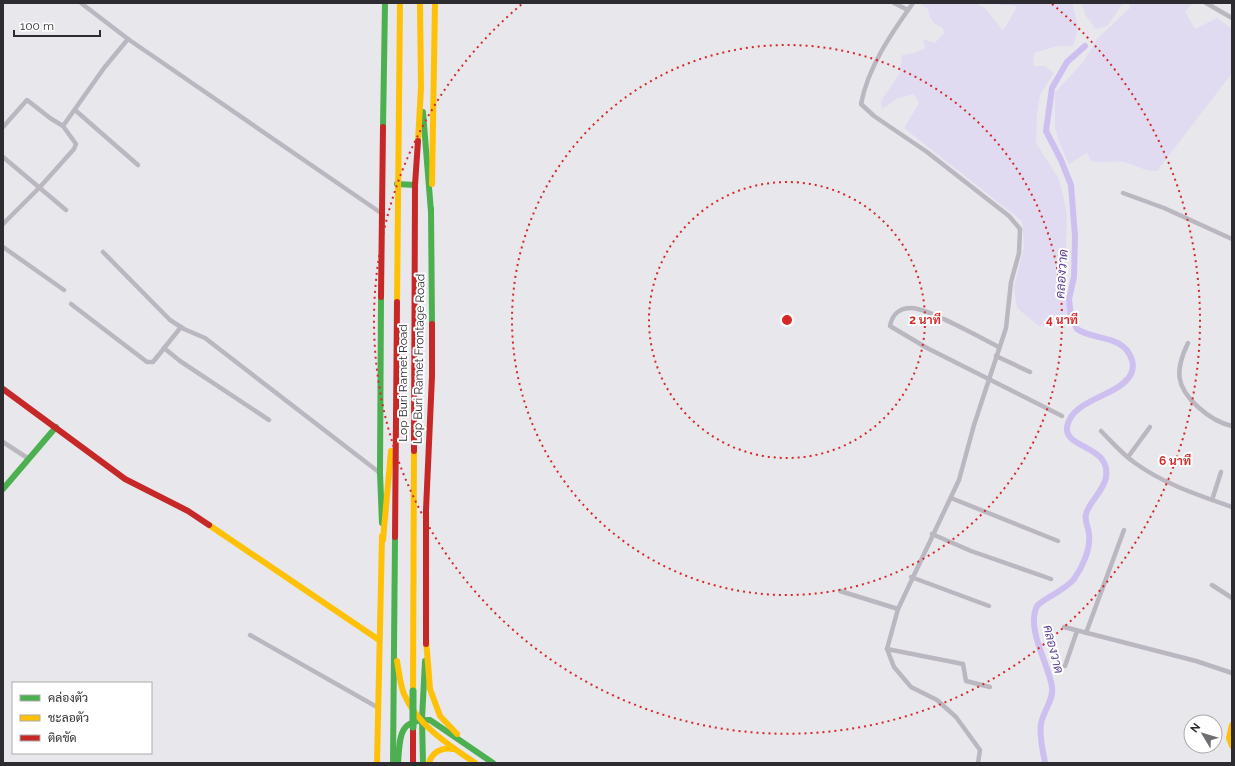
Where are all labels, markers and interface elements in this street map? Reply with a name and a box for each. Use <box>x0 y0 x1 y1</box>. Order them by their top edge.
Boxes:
scale bar <box>14 12 100 38</box>
text: 100 m <box>20 19 54 33</box>
water label: คลองวาด <box>1052 248 1071 299</box>
street label: Lop Buri Ramet Frontage Road <box>411 274 427 444</box>
text: 2 นาที <box>909 312 941 327</box>
text: 4 นาที <box>1046 312 1078 327</box>
centre of rings <box>780 313 794 327</box>
street label: Lop Buri Ramet Road <box>396 324 410 442</box>
text: 6 นาที <box>1159 453 1191 468</box>
water label: คลองวาด <box>1040 623 1067 675</box>
legend <box>12 682 152 754</box>
text: คล่องตัว <box>48 691 88 705</box>
text: ชะลอตัว <box>48 711 89 725</box>
north arrow <box>1183 714 1223 754</box>
text: N <box>1188 721 1203 735</box>
text: ติดขัด <box>48 731 77 745</box>

